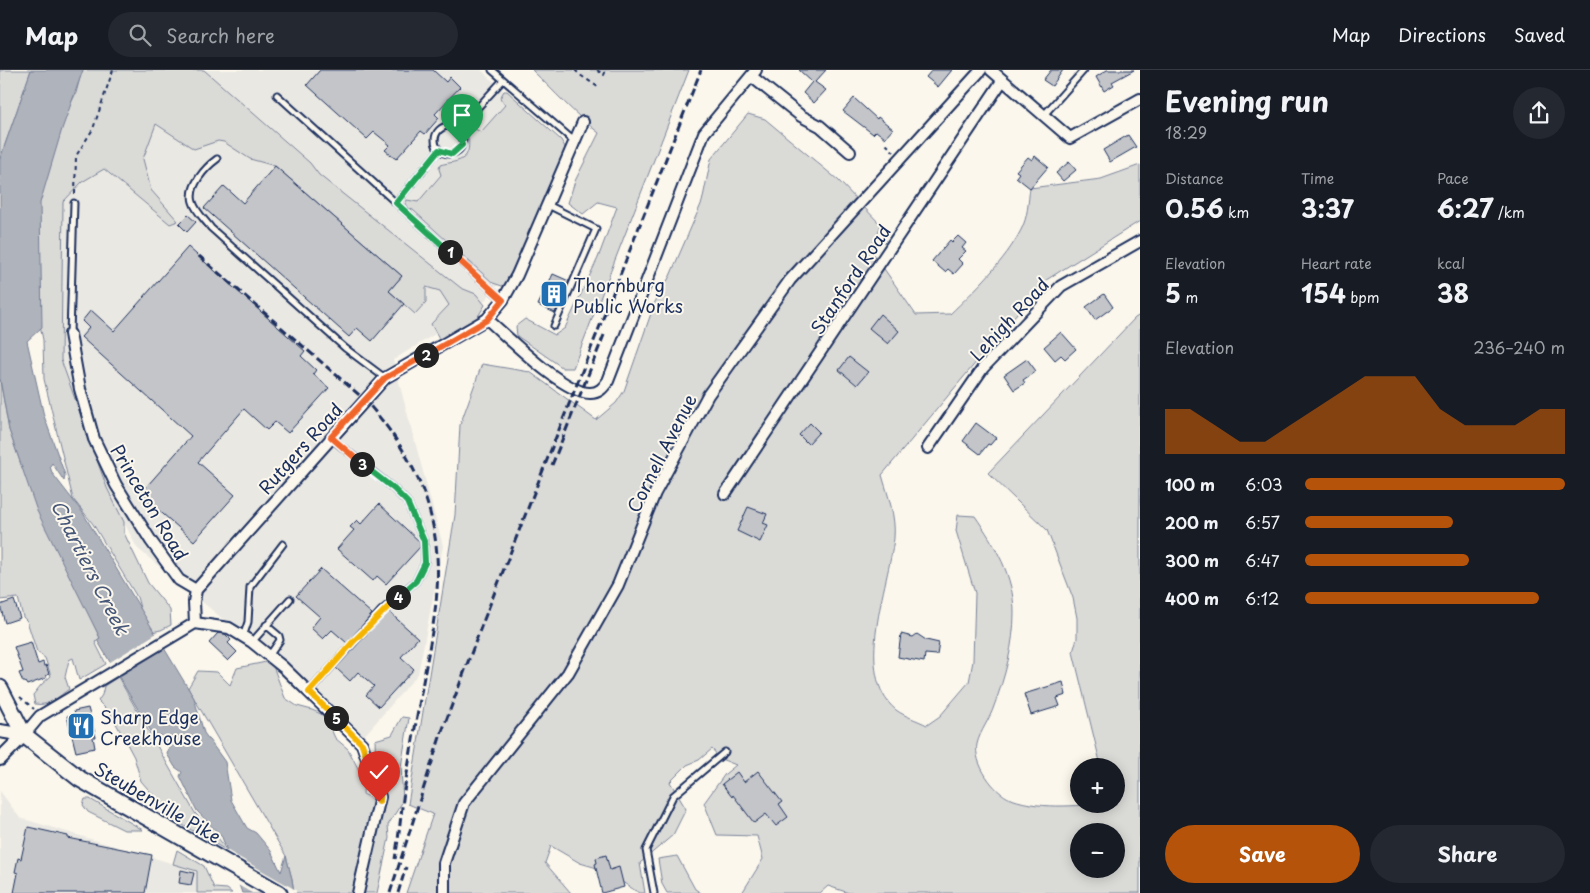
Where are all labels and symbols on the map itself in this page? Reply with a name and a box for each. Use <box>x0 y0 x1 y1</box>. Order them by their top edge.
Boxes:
pin <box>441 94 483 145</box>
street label: Stanford Road <box>803 219 897 339</box>
pin: 1 <box>438 240 462 264</box>
place label: Thornburg Public Works <box>573 271 683 319</box>
street label: Lehigh Road <box>963 271 1055 367</box>
building icon: Thornburg Public Works <box>539 279 569 309</box>
pin: 2 <box>414 342 438 368</box>
street label: Cornell Avenue <box>619 389 703 517</box>
street label: Rutgers Road <box>252 396 348 500</box>
street label: Princeton Road <box>105 439 195 565</box>
pin: 3 <box>350 452 374 476</box>
water label: Chartiers Creek <box>45 495 138 641</box>
pin: 4 <box>386 584 410 610</box>
place label: Sharp Edge Creekhouse <box>100 703 202 751</box>
pin: 5 <box>324 706 348 730</box>
restaurant icon: Sharp Edge Creekhouse <box>66 711 96 741</box>
pin <box>358 751 400 802</box>
street label: Steubenville Pike <box>89 755 227 849</box>

